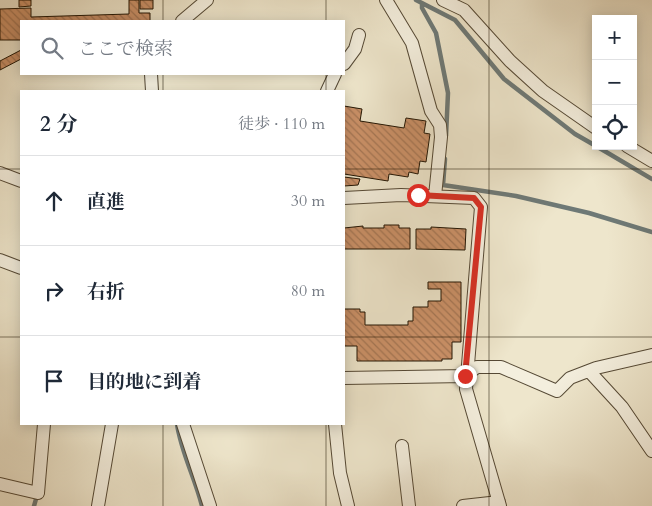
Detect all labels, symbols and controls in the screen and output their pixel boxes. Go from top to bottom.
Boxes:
map controls [592,15,637,150]
button: + [592,15,637,60]
search box [20,20,345,75]
icon: search [38,34,66,62]
text: ここで検索 [78,36,173,62]
button: − [592,60,637,105]
button: locate [592,105,637,150]
text: 2 分 [40,110,77,139]
text: 徒歩 · 110 m [238,113,325,135]
route start [407,184,430,207]
icon: ahead [40,187,68,215]
text: 直進 [87,189,125,215]
text: 30 m [291,190,325,212]
icon: right [40,277,68,305]
text: 右折 [87,279,125,305]
text: 80 m [291,280,325,302]
route end [454,365,477,388]
icon: arrive [40,367,68,395]
text: 目的地に到着 [87,369,201,395]

